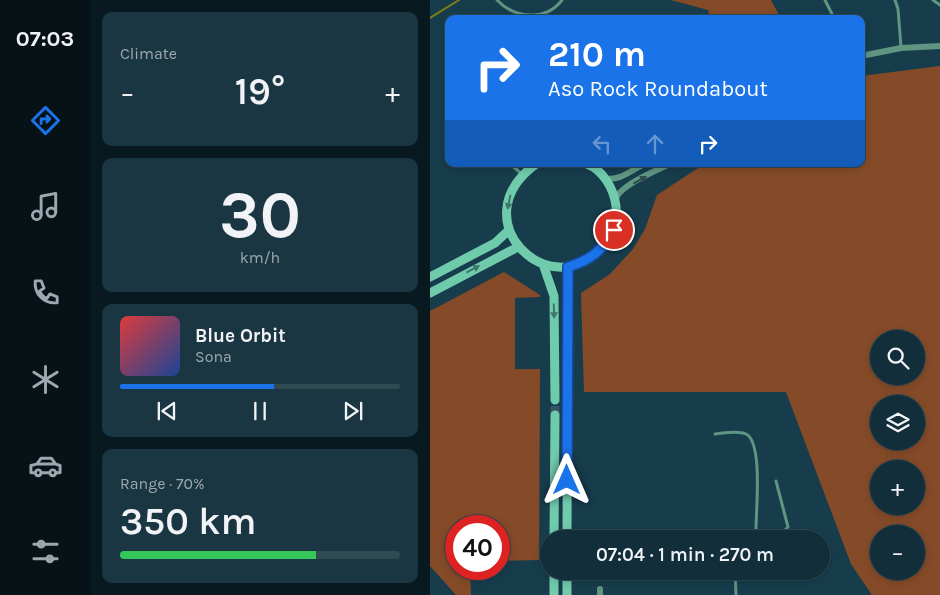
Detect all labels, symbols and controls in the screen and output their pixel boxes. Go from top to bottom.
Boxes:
text: 07:03 [16,26,74,52]
text: 210 m [548,34,646,75]
icon: right [465,35,530,100]
text: Climate [120,44,177,63]
text: 19° [235,69,285,114]
text: − [120,76,135,109]
text: + [385,76,400,109]
text: Aso Rock Roundabout [548,76,768,102]
icon: directions [28,103,63,138]
icon: left [588,130,616,158]
icon: ahead [641,130,669,158]
icon: right [694,130,722,158]
one-way arrow [633,175,646,184]
text: 30 [219,177,301,253]
icon: music [28,189,63,224]
one-way arrow [504,194,512,210]
pin [593,209,635,251]
icon: arrive [600,216,628,244]
text: km/h [240,248,280,267]
one-way arrow [466,265,480,274]
icon: phone [28,275,63,310]
one-way arrow [550,303,558,319]
text: Blue Orbit [195,325,286,347]
map controls [870,330,925,580]
button: search [870,330,925,385]
text: Sona [195,347,232,366]
icon: climate [28,362,63,397]
button: layers [870,395,925,450]
icon: previous [153,397,181,425]
icon: pause [246,397,274,425]
icon: next [339,397,367,425]
icon: car [28,448,63,483]
position arrow [540,453,592,505]
button: + [870,460,925,515]
text: Range · 70% [120,474,205,493]
text: 350 km [120,499,256,544]
speed limit sign: 40 [445,515,510,580]
button: − [870,525,925,580]
icon: filters [28,534,63,569]
text: 07:04 · 1 min · 270 m [596,544,774,566]

